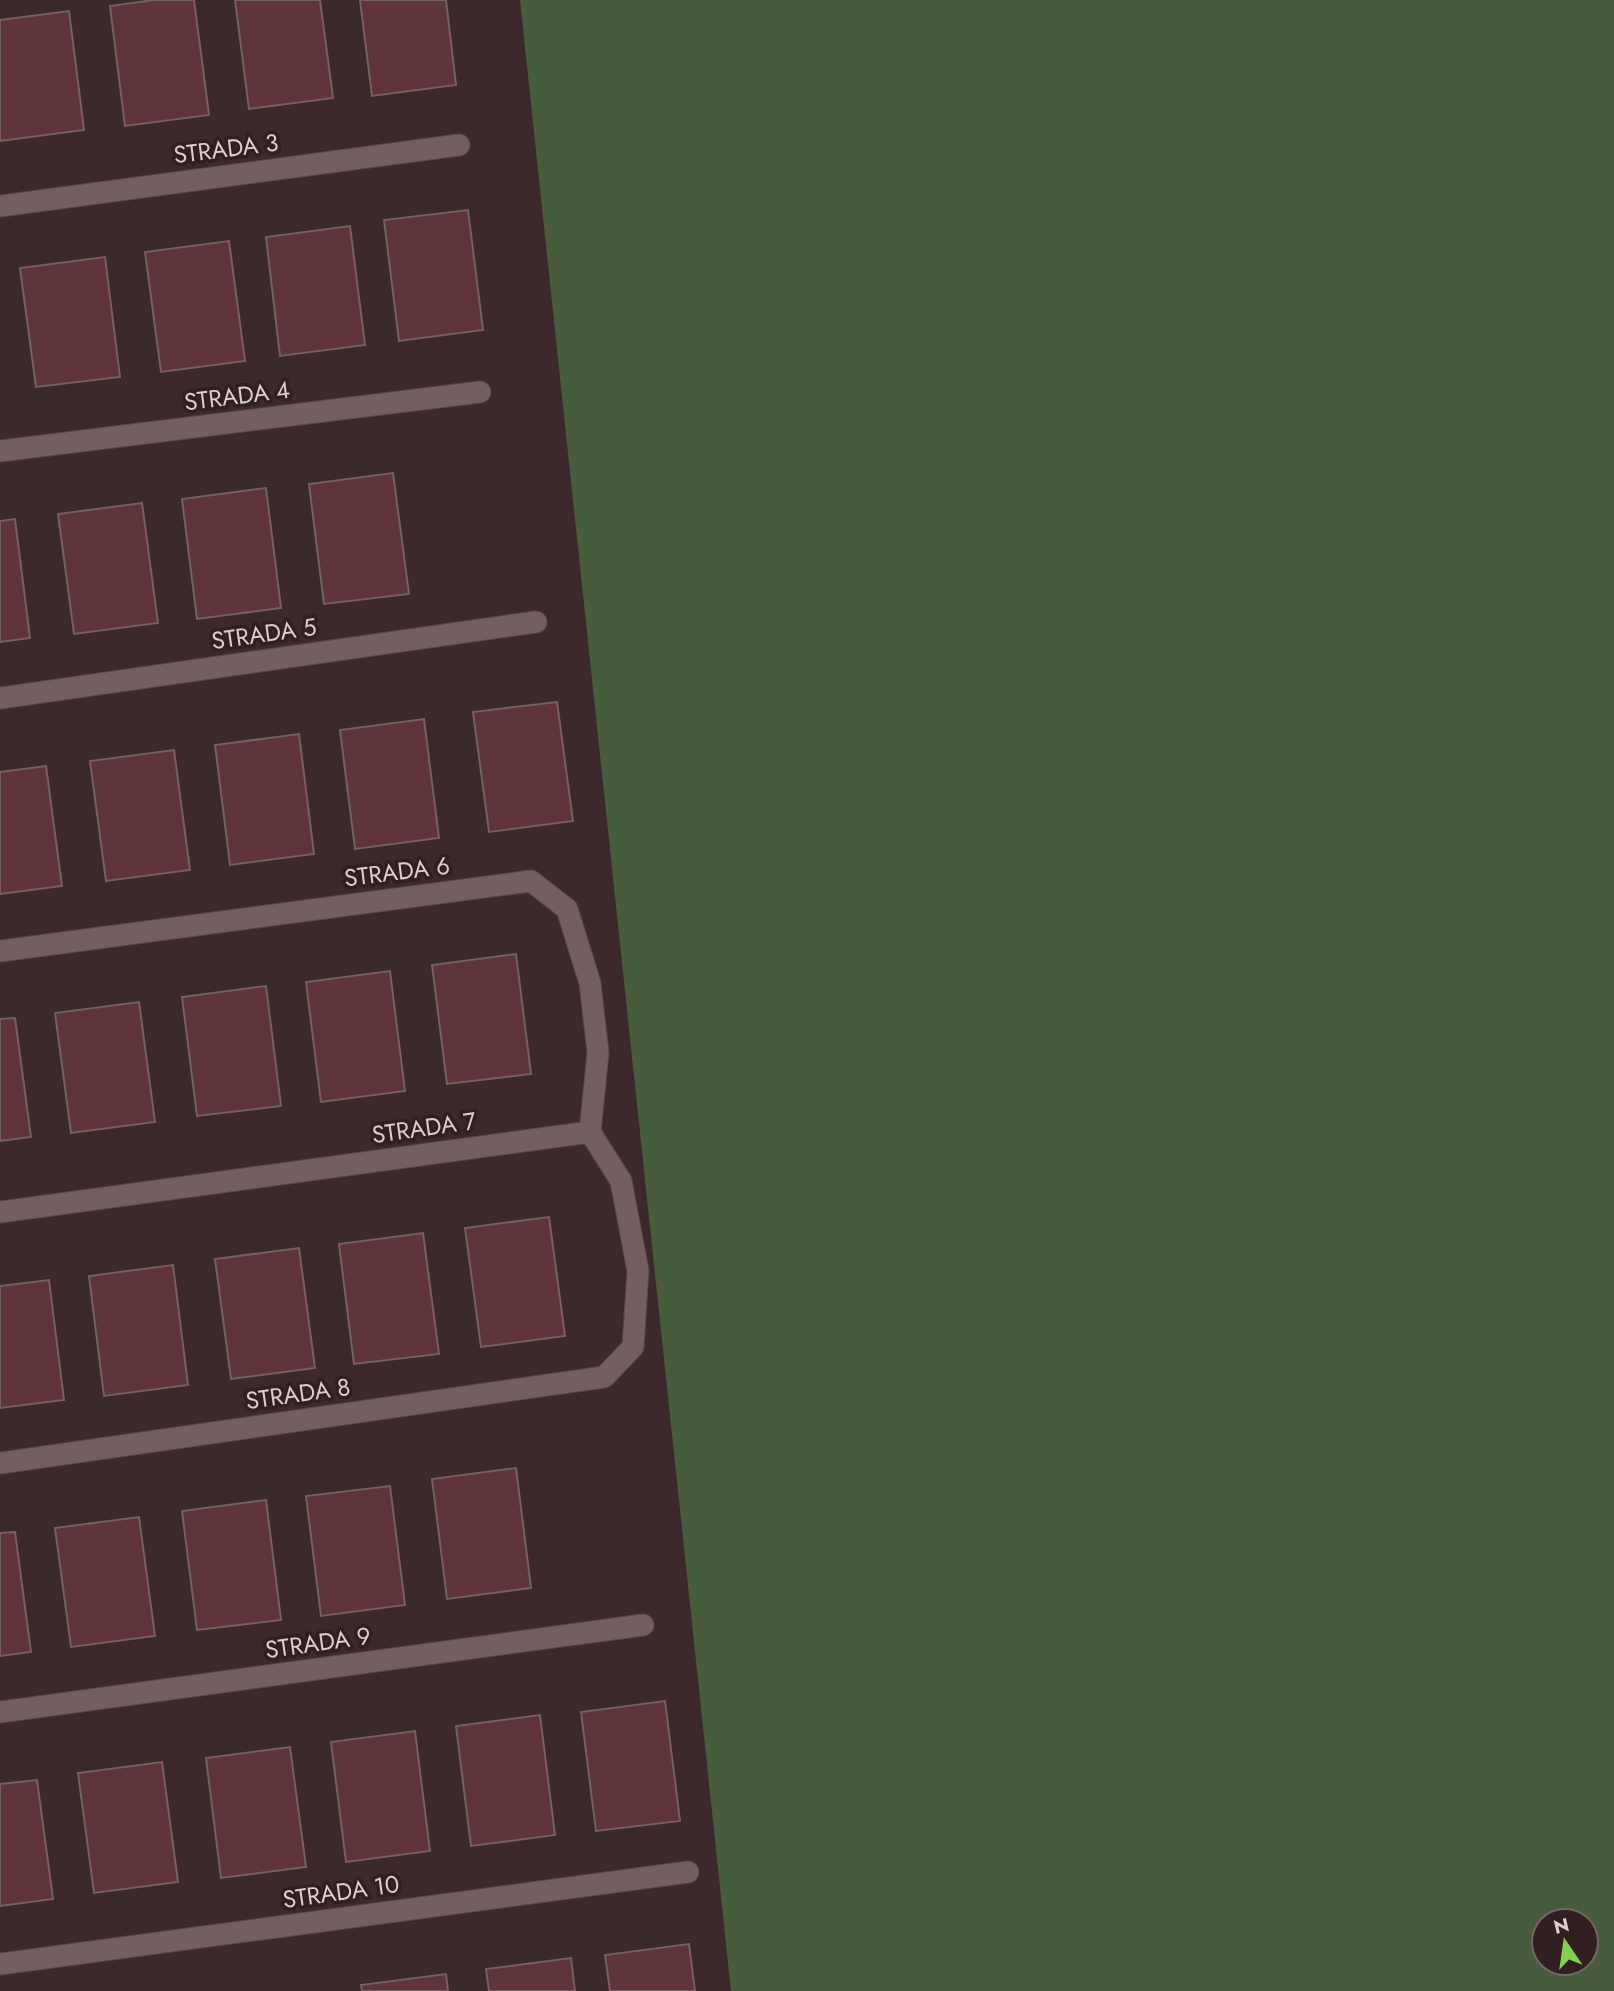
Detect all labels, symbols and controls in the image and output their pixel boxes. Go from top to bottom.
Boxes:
street label: STRADA 3 [172,125,280,172]
street label: STRADA 4 [182,372,292,419]
street label: STRADA 5 [209,609,319,658]
street label: STRADA 6 [342,848,452,895]
street label: STRADA 7 [370,1103,479,1152]
street label: STRADA 8 [243,1369,353,1418]
street label: STRADA 9 [263,1618,373,1667]
street label: STRADA 10 [280,1866,402,1917]
north arrow [1530,1907,1600,1977]
text: N [1551,1911,1572,1941]

